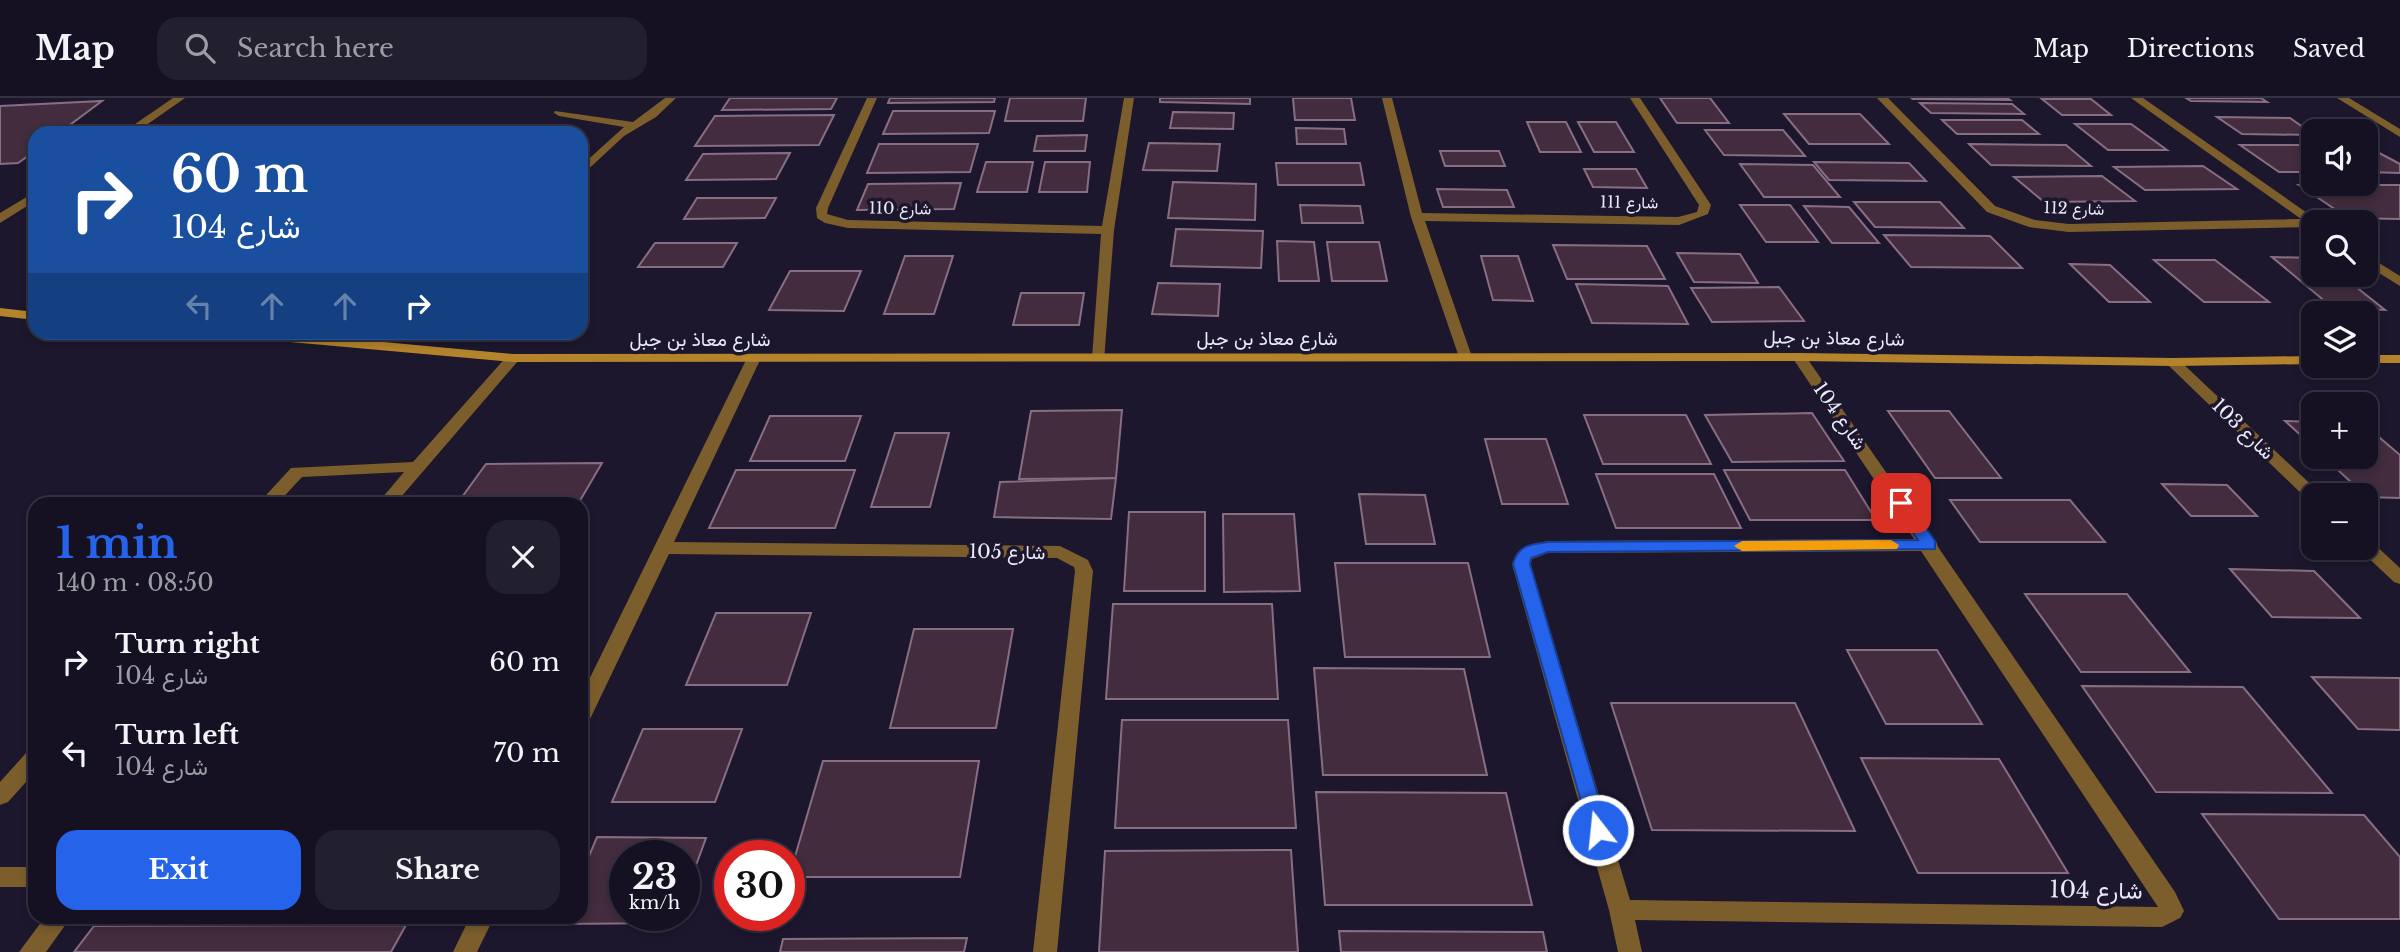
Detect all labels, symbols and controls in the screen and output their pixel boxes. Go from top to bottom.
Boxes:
search box [157,17,647,80]
text: Map [35,28,115,69]
icon: search [181,29,219,67]
text: Search here [237,32,394,64]
text: Map [2033,34,2089,63]
text: Directions [2127,34,2255,63]
text: Saved [2293,34,2365,63]
map controls [2301,119,2378,560]
button: sound [2301,119,2378,196]
text: 60 m [171,144,308,205]
icon: right [56,154,147,245]
street label: شارع 111 [1600,191,1658,215]
street label: شارع 110 [869,197,931,221]
street label: شارع 112 [2043,197,2105,221]
text: شارع 104 [171,207,300,247]
button: search [2301,210,2378,287]
icon: left [180,287,218,325]
icon: ahead [253,287,291,325]
icon: ahead [326,287,364,325]
icon: right [399,287,437,325]
button: layers [2301,301,2378,378]
street label: شارع معاذ بن جبل [1763,325,1905,352]
street label: شارع معاذ بن جبل [1197,327,1338,351]
street label: شارع معاذ بن جبل [630,328,771,352]
street label: شارع 104 [1808,378,1871,455]
button: + [2301,392,2378,469]
street label: شارع 103 [2206,394,2279,465]
pin [1871,473,1931,533]
button: − [2301,483,2378,560]
icon: arrive [1882,484,1920,522]
text: 1 min [56,517,178,569]
button: close [486,520,560,594]
street label: شارع 105 [969,540,1045,565]
text: 140 m · 08:50 [56,569,214,597]
text: Turn right [115,628,260,660]
icon: right [56,643,94,681]
text: 60 m [489,646,560,678]
text: شارع 104 [115,662,208,690]
text: Turn left [115,719,239,751]
icon: left [56,734,94,772]
text: 70 m [493,737,560,769]
text: شارع 104 [115,753,208,781]
position arrow [1561,793,1635,867]
button: Exit [56,830,301,910]
button: Share [315,830,560,910]
speed limit sign: 30 [714,840,805,931]
text: 23 [632,855,677,898]
street label: شارع 104 [2049,875,2143,907]
text: km/h [629,892,680,914]

